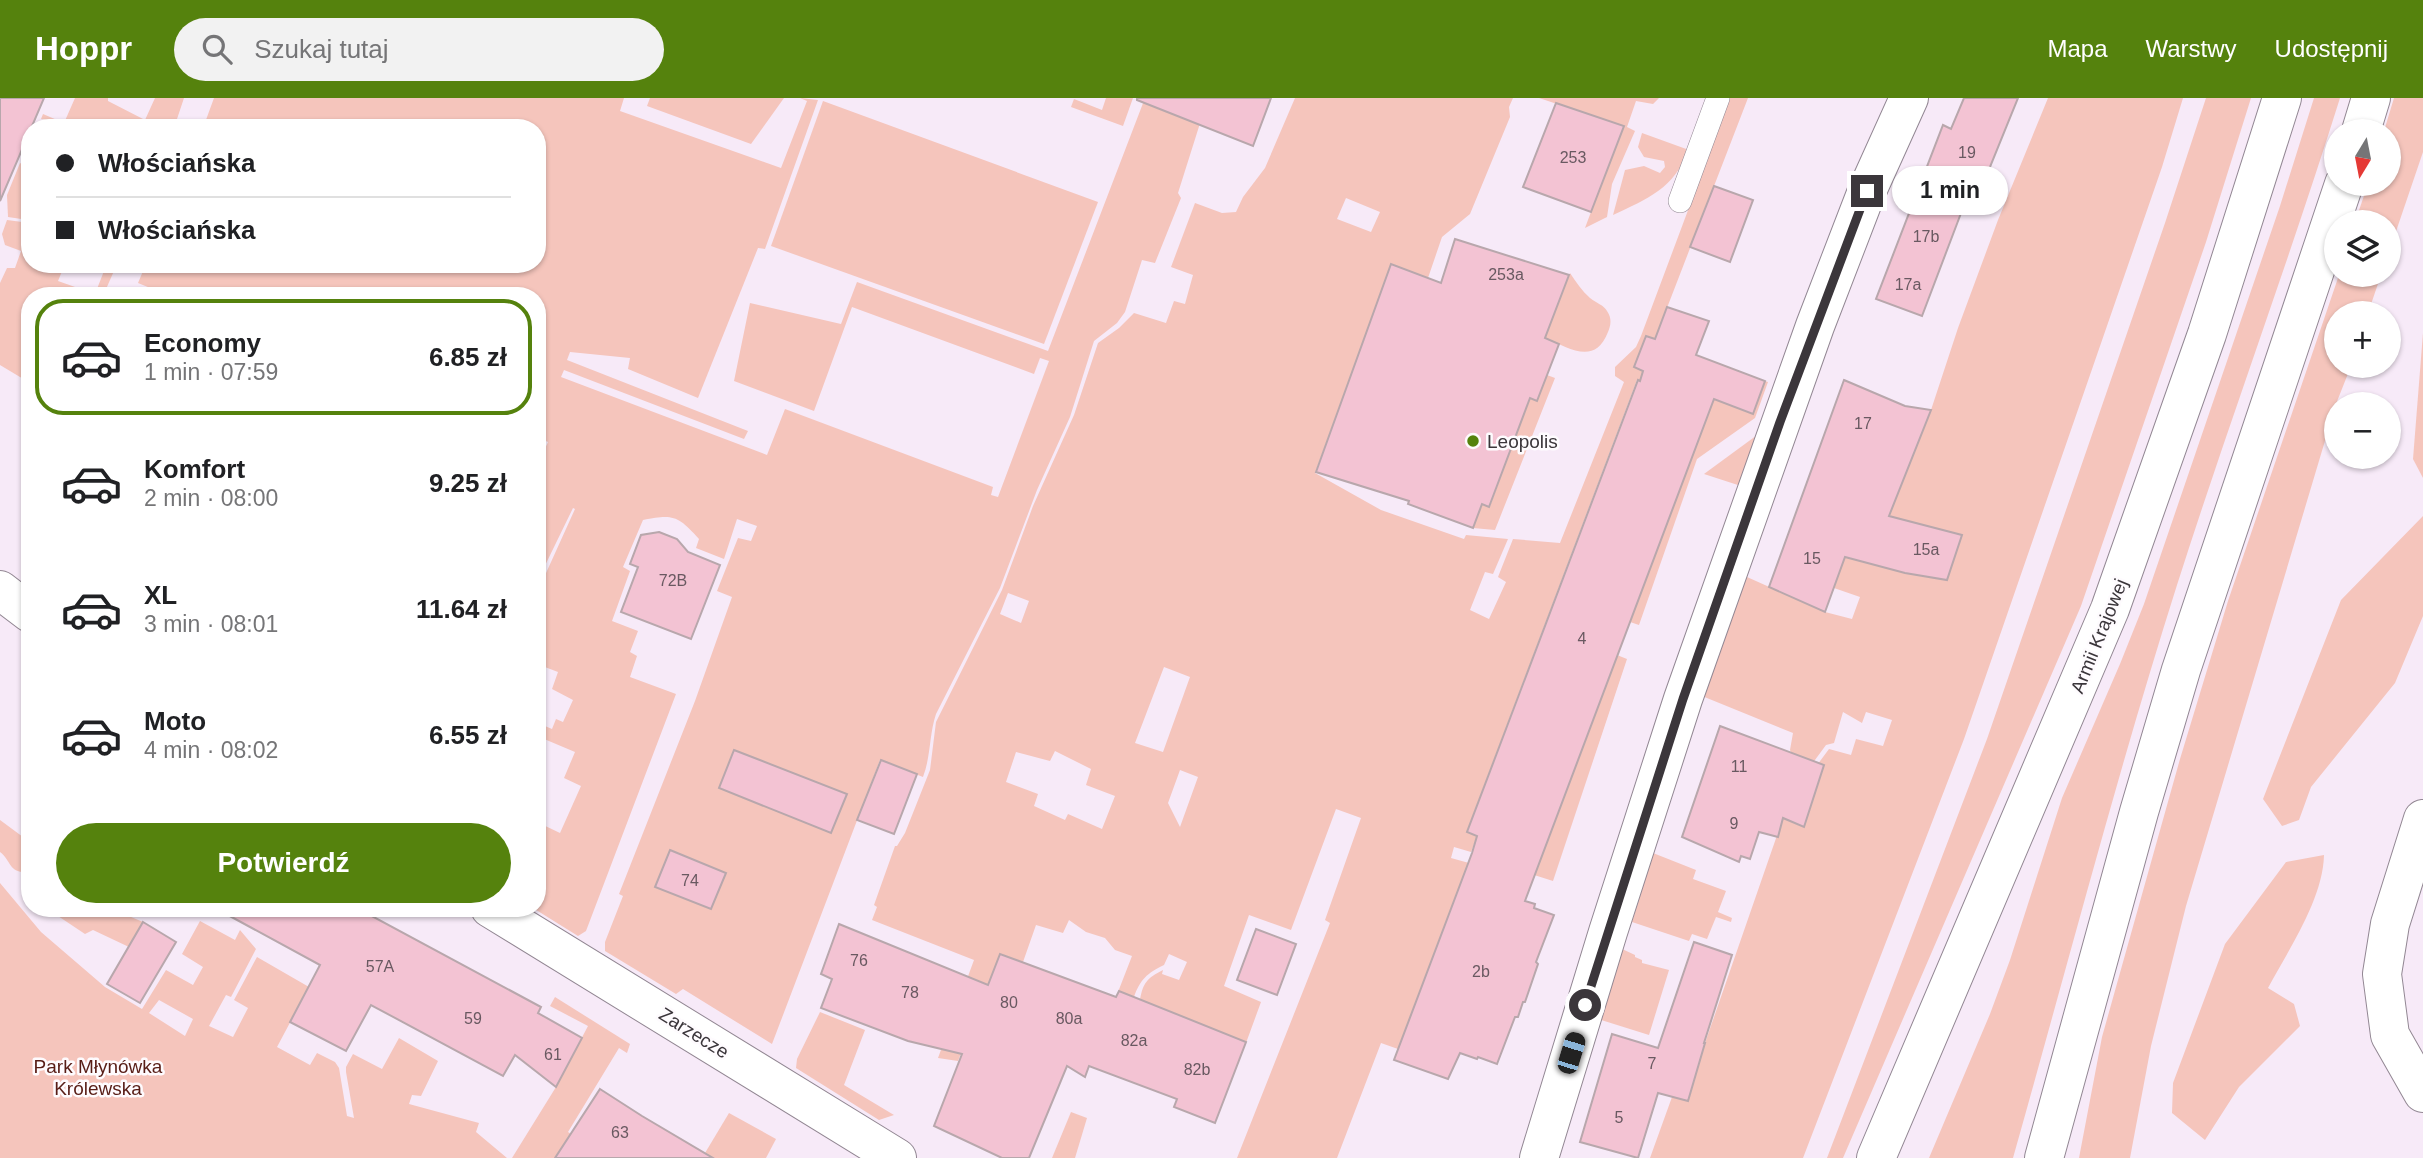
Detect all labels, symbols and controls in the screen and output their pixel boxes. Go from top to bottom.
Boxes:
search box [174,18,664,81]
text: Hoppr [35,30,132,67]
icon: search [198,30,236,68]
text: Szukaj tutaj [254,34,389,64]
text: Mapa [2047,35,2107,62]
text: Warstwy [2145,35,2237,62]
text: Udostępnij [2275,35,2388,62]
north arrow [2324,119,2401,196]
map controls [2324,119,2401,469]
house number: 19 [1958,144,1976,161]
text: Włościańska [98,148,256,178]
house number: 253 [1560,149,1586,166]
callout: 1 min [1892,166,2007,216]
route end [1851,175,1883,207]
text: 1 min [1920,177,1980,203]
button: layers [2324,210,2401,287]
text: Włościańska [98,215,256,245]
house number: 17b [1913,228,1939,245]
house number: 253a [1488,266,1524,283]
house number: 17a [1895,276,1921,293]
button: + [2324,301,2401,378]
icon: car [60,326,123,389]
text: Economy [144,328,261,358]
text: 6.85 zł [429,342,507,372]
text: 1 min · 07:59 [144,359,278,385]
button: − [2324,392,2401,469]
house number: 17 [1854,415,1872,432]
place label: Leopolis [1487,431,1558,452]
marker: Leopolis [1465,433,1481,449]
icon: car [60,452,123,515]
text: Komfort [144,454,245,484]
text: 9.25 zł [429,468,507,498]
text: 2 min · 08:00 [144,485,278,511]
house number: 15a [1913,541,1939,558]
house number: 15 [1803,550,1821,567]
house number: 72B [659,572,687,589]
street label: Armii Krajowej [2067,576,2131,696]
icon: car [60,578,123,641]
text: XL [144,580,177,610]
text: 11.64 zł [416,594,507,624]
text: 3 min · 08:01 [144,611,278,637]
house number: 4 [1578,630,1587,647]
icon: car [60,704,123,767]
text: Moto [144,706,206,736]
text: 6.55 zł [429,720,507,750]
text: 4 min · 08:02 [144,737,278,763]
house number: 11 [1731,758,1747,775]
house number: 9 [1730,815,1739,832]
button: Potwierdź [56,823,511,903]
house number: 74 [681,872,699,889]
house number: 76 [850,952,868,969]
house number: 57A [366,958,395,975]
house number: 2b [1472,963,1490,980]
house number: 78 [901,984,919,1001]
route start [1569,989,1601,1021]
house number: 80 [1000,994,1018,1011]
street label: Zarzecze [655,1003,733,1063]
house number: 59 [464,1010,482,1027]
house number: 80a [1056,1010,1082,1027]
car [1555,1030,1588,1076]
house number: 82a [1121,1032,1147,1049]
house number: 61 [544,1046,562,1063]
house number: 7 [1648,1055,1657,1072]
park label: Park Młynówka Królewska [34,1056,163,1099]
house number: 82b [1184,1061,1210,1078]
house number: 5 [1615,1109,1624,1126]
house number: 63 [611,1124,629,1141]

